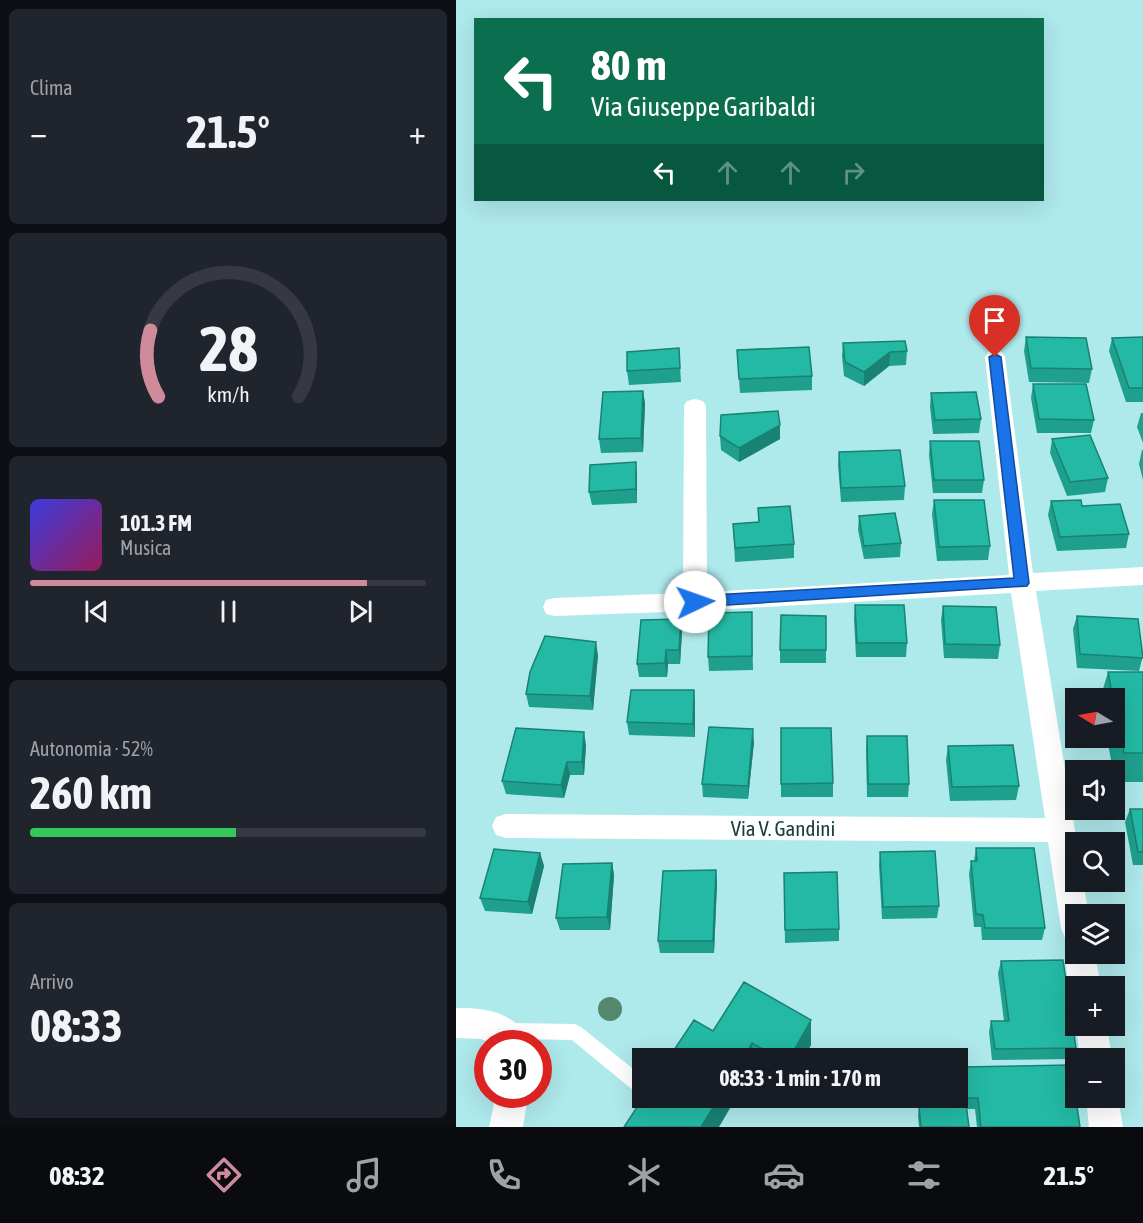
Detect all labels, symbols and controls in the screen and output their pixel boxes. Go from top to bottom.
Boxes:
text: 80 m [591,41,666,89]
icon: left [492,42,570,120]
text: Clima [30,76,73,99]
text: Via Giuseppe Garibaldi [591,91,816,122]
text: 21.5° [186,106,270,158]
text: − [30,113,47,151]
text: + [409,113,426,151]
icon: left [648,156,681,189]
icon: ahead [711,156,744,189]
icon: ahead [774,156,807,189]
icon: right [837,156,870,189]
pin [969,295,1020,357]
icon: arrive [978,304,1011,337]
text: 28 [199,313,257,384]
text: km/h [207,382,249,407]
text: 101.3 FM [120,510,192,536]
text: Musica [120,536,171,559]
position arrow [663,570,727,634]
icon: previous [80,595,113,628]
icon: pause [212,595,245,628]
icon: next [344,595,377,628]
north arrow [1065,688,1125,748]
map controls [1065,688,1125,1108]
text: Autonomia · 52% [30,737,153,760]
button: sound [1065,760,1125,820]
text: 260 km [30,767,152,819]
street label: Via V. Gandini [731,816,835,840]
button: search [1065,832,1125,892]
button: layers [1065,904,1125,964]
text: Arrivo [30,970,74,993]
button: + [1065,976,1125,1036]
text: 08:33 [30,1000,123,1052]
speed limit sign: 30 [474,1030,552,1108]
button: − [1065,1048,1125,1108]
text: 08:33 · 1 min · 170 m [719,1065,881,1091]
icon: directions [203,1154,245,1196]
icon: music [343,1154,385,1196]
icon: phone [483,1154,525,1196]
icon: climate [623,1154,665,1196]
icon: car [763,1154,805,1196]
icon: filters [903,1154,945,1196]
text: 08:32 [49,1160,105,1191]
text: 21.5° [1044,1160,1094,1191]

